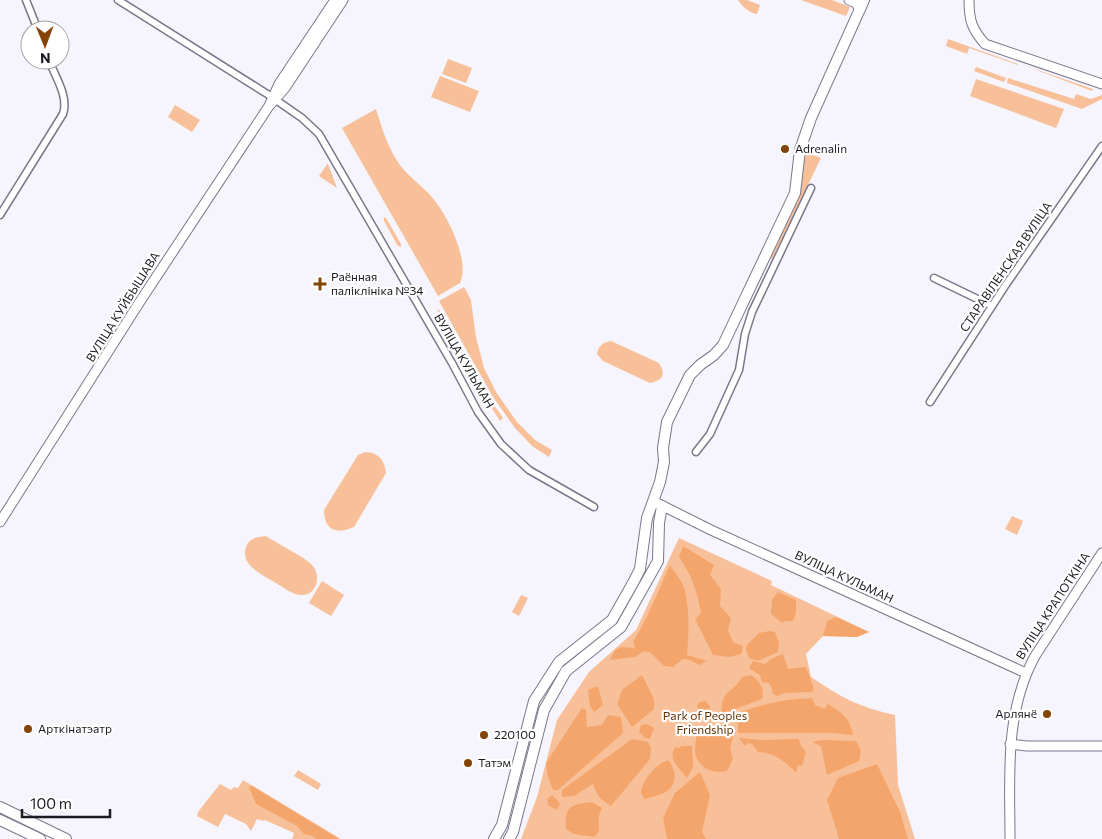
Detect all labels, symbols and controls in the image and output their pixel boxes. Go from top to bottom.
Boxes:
north arrow [20,20,70,70]
text: N [40,50,51,67]
place label: Adrenalin [795,141,847,155]
marker: Adrenalin [779,143,791,155]
street label: СТАРАВІЛЕНСКАЯ ВУЛІЦА [956,199,1054,334]
street label: ВУЛІЦА КУЙБЫШАВА [83,249,162,364]
place label: Раённая паліклініка №34 [331,269,423,297]
marker: Раённая паліклініка №34 [313,277,327,291]
street label: ВУЛІЦА КУЛЬМАН [432,311,498,410]
street label: ВУЛІЦА КУЛЬМАН [793,547,896,605]
street label: ВУЛІЦА КРАПОТКІНА [1012,549,1092,662]
place label: Арлянё [995,706,1037,720]
park label: Park of Peoples Friendship [663,708,747,736]
marker: Арлянё [1041,708,1053,720]
place label: Арткінатэатр [38,721,112,735]
marker: Арткінатэатр [22,723,34,735]
place label: 220100 [494,727,536,741]
marker: 220100 [478,729,490,741]
place label: Татэм [478,755,511,769]
marker: Татэм [462,757,474,769]
scale bar [22,786,110,818]
text: 100 m [30,794,72,812]

